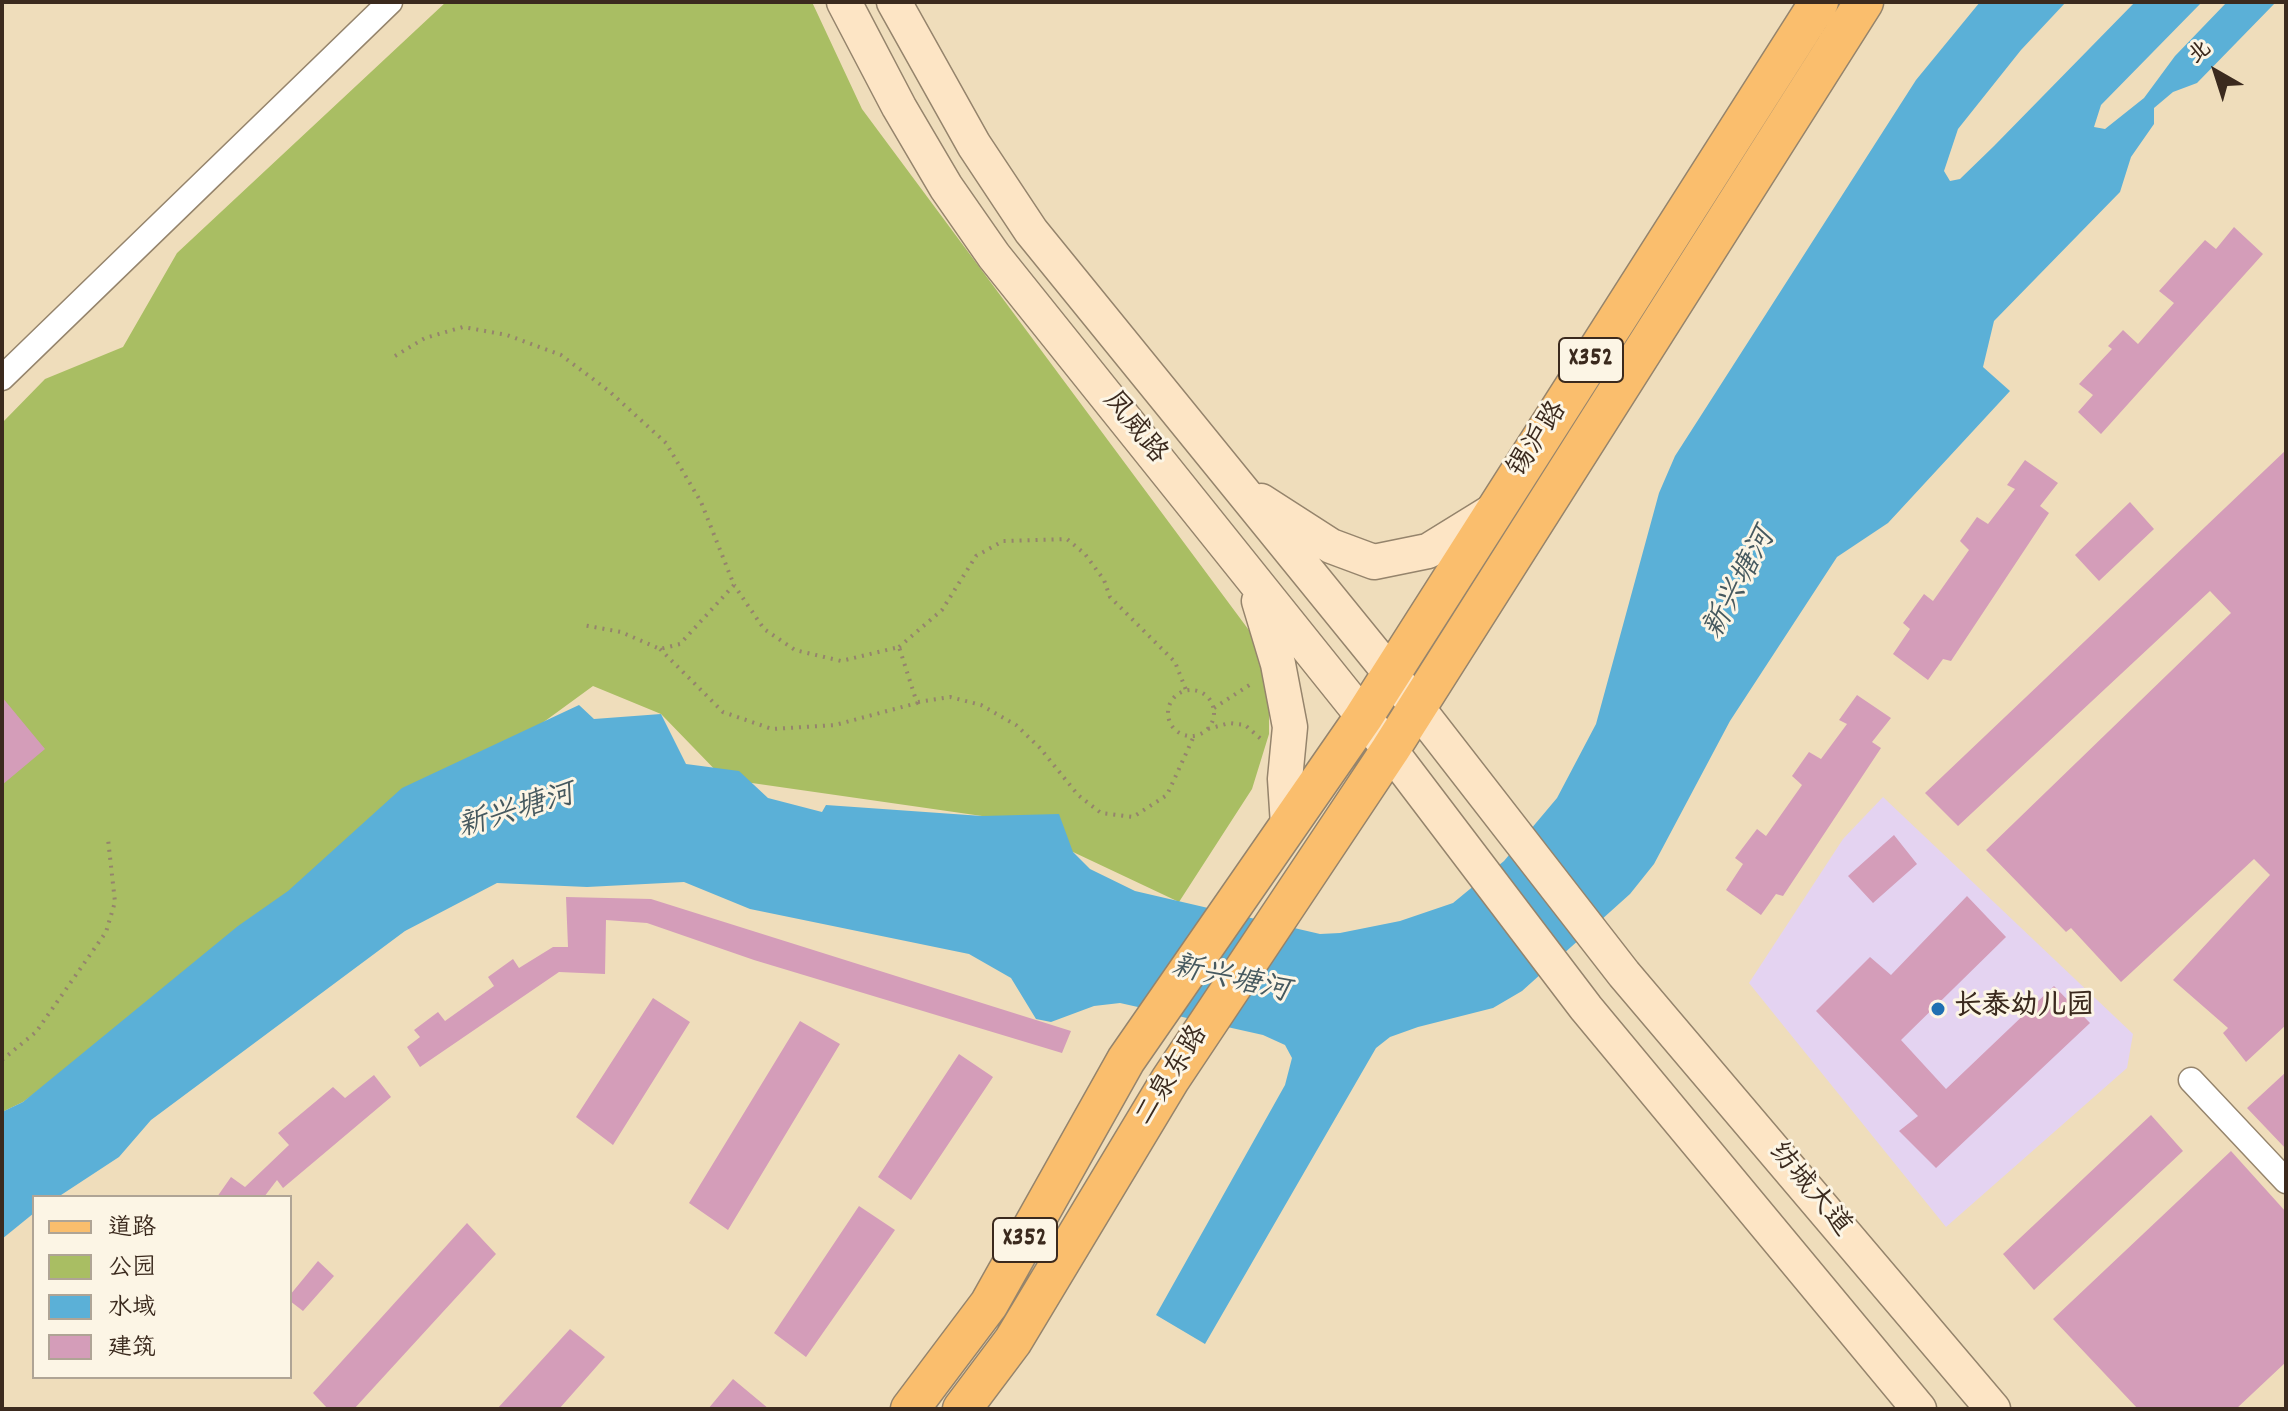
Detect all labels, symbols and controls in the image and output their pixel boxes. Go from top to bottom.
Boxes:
north arrow [2176,32,2256,112]
text: 北 [2182,34,2219,72]
road number: X352 [1559,338,1623,382]
street label: 凤威路 [1094,386,1172,472]
street label: 锡沪路 [1503,397,1577,485]
water label: 新兴塘河 [1698,524,1786,646]
water label: 新兴塘河 [454,779,580,849]
water label: 新兴塘河 [1167,951,1293,1013]
place label: 长泰幼儿园 [1954,992,2094,1026]
marker: 长泰幼儿园 [1929,1000,1947,1018]
street label: 二泉东路 [1130,1021,1218,1133]
street label: 纺城大道 [1759,1137,1857,1245]
legend [32,1195,292,1379]
text: 道路 [108,1212,156,1246]
road number: X352 [993,1218,1057,1262]
text: 公园 [108,1252,156,1286]
text: 水域 [108,1292,156,1326]
text: 建筑 [108,1332,156,1366]

